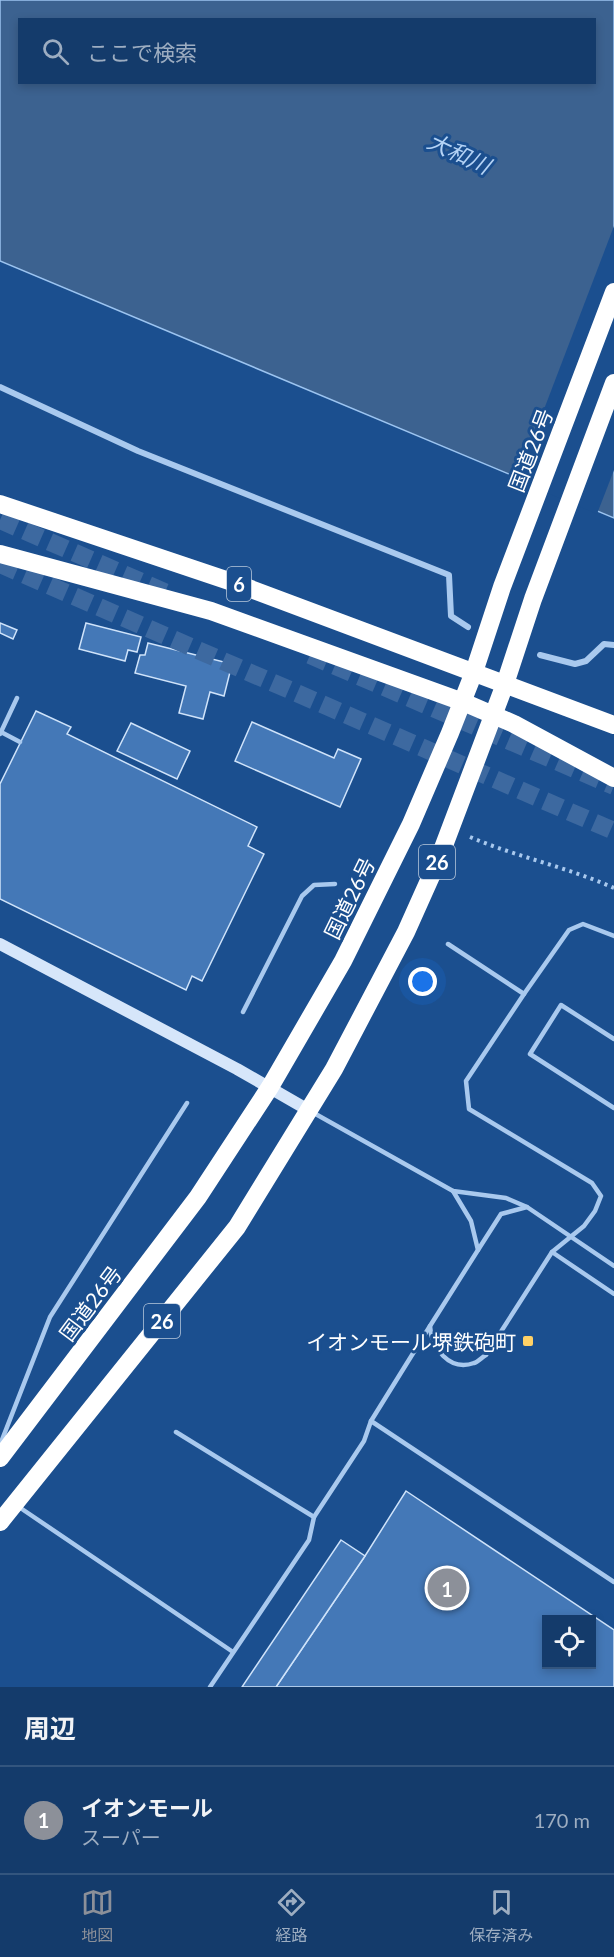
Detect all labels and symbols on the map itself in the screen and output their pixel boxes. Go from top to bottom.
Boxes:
water label: 大和川 [423,127,496,180]
street label: 国道26号 [503,405,557,495]
road number: 6 [227,567,251,601]
road number: 26 [419,845,455,879]
street label: 国道26号 [319,853,379,943]
your location [408,967,437,996]
street label: 国道26号 [54,1261,126,1345]
road number: 26 [144,1304,180,1338]
place label: イオンモール堺鉄砲町 [306,1329,516,1354]
marker: イオンモール堺鉄砲町 [521,1334,535,1348]
pin: 1 [428,1566,466,1610]

